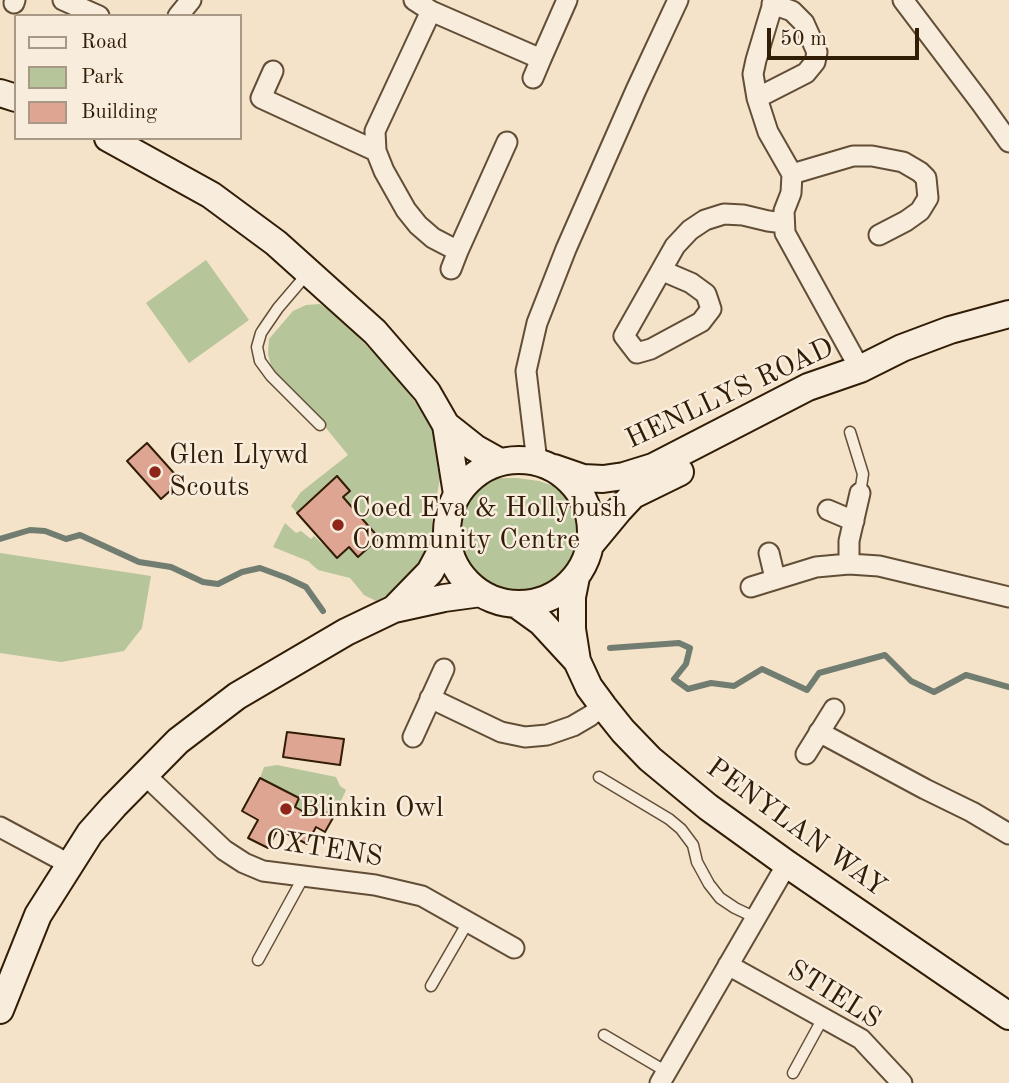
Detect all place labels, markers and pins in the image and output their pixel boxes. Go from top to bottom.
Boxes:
place label: Glen Llywd Scouts [169,439,309,505]
marker: Glen Llywd Scouts [147,464,163,480]
place label: Coed Eva & Hollybush Community Centre [352,492,627,558]
marker: Coed Eva & Hollybush Community Centre [330,517,346,533]
place label: Blinkin Owl [300,792,444,826]
marker: Blinkin Owl [278,801,294,817]

